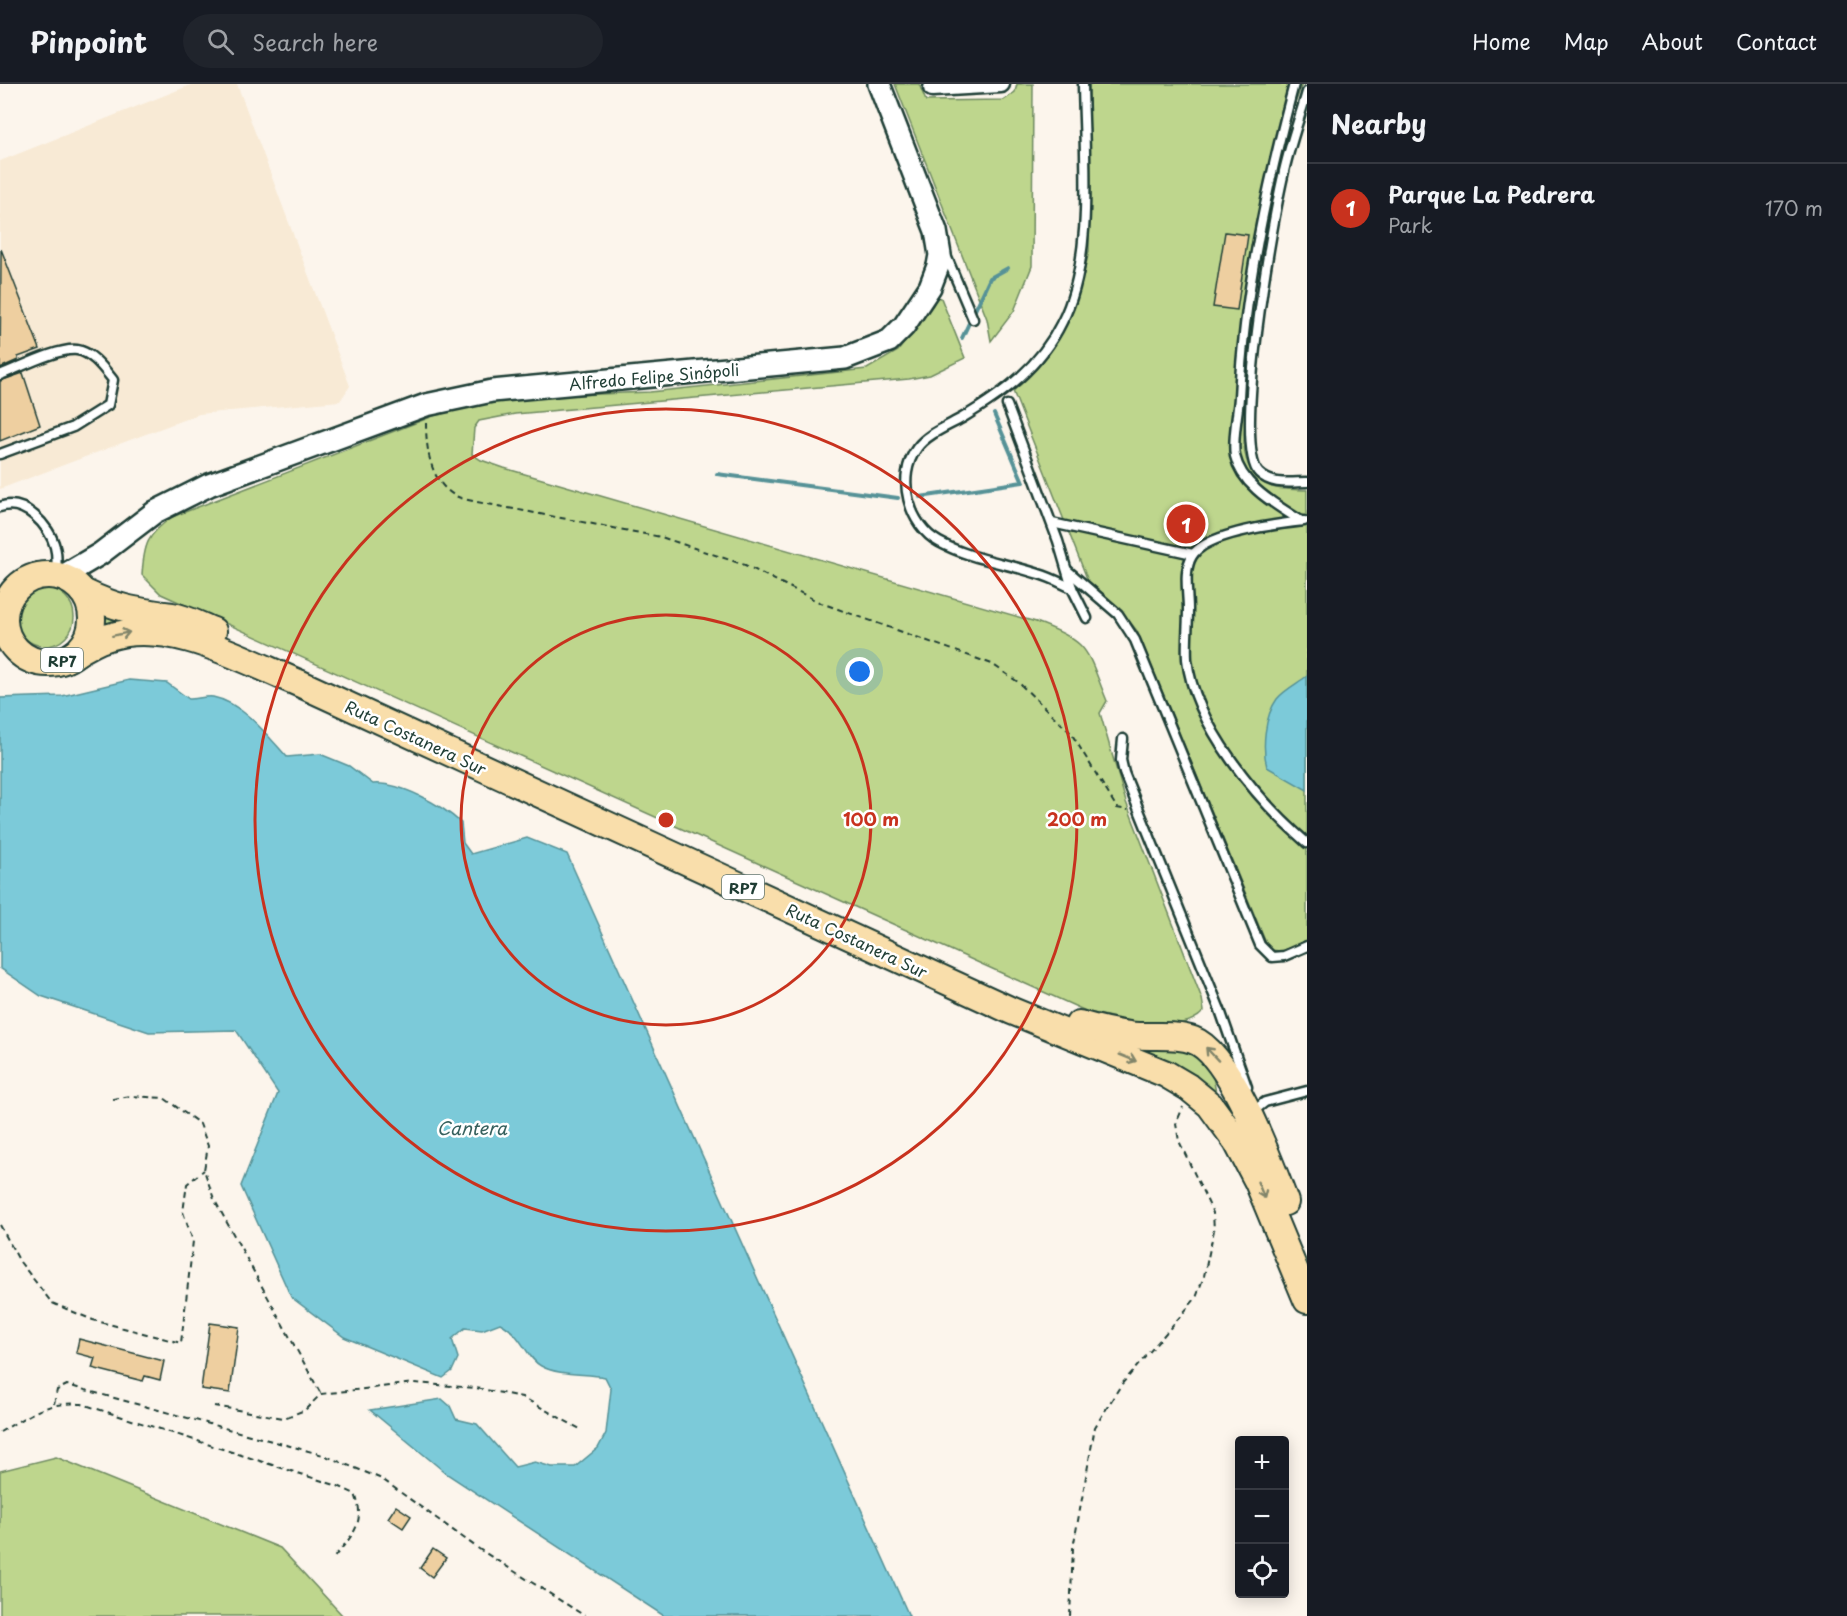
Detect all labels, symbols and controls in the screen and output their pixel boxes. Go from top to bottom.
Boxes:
search box [183,14,603,68]
text: Pinpoint [30,20,147,63]
icon: search [204,25,237,58]
text: Search here [252,25,378,58]
text: Home [1472,25,1531,57]
text: Map [1564,25,1609,57]
text: About [1642,25,1703,57]
text: Contact [1736,25,1817,57]
text: Nearby [1331,104,1426,143]
text: Parque La Pedrera [1388,177,1595,210]
text: 1 [1346,193,1355,223]
text: 170 m [1765,193,1823,223]
text: Park [1388,210,1433,240]
street label: Alfredo Felipe Sinópoli [568,357,740,395]
pin: 1 [1166,502,1206,546]
one-way arrow [110,628,130,639]
road number: RP7 [41,648,83,672]
your location [845,657,874,686]
street label: Ruta Costanera Sur [341,694,491,781]
text: 100 m [843,805,899,832]
text: 200 m [1047,805,1107,832]
centre of rings [656,810,676,830]
road number: RP7 [722,875,764,899]
street label: Ruta Costanera Sur [782,897,932,984]
one-way arrow [1205,1047,1219,1062]
one-way arrow [1118,1053,1136,1064]
water label: Cantera [437,1114,508,1141]
one-way arrow [1256,1180,1267,1198]
map controls [1235,1436,1289,1598]
button: + [1235,1436,1289,1490]
button: − [1235,1490,1289,1544]
button: locate [1235,1544,1289,1598]

